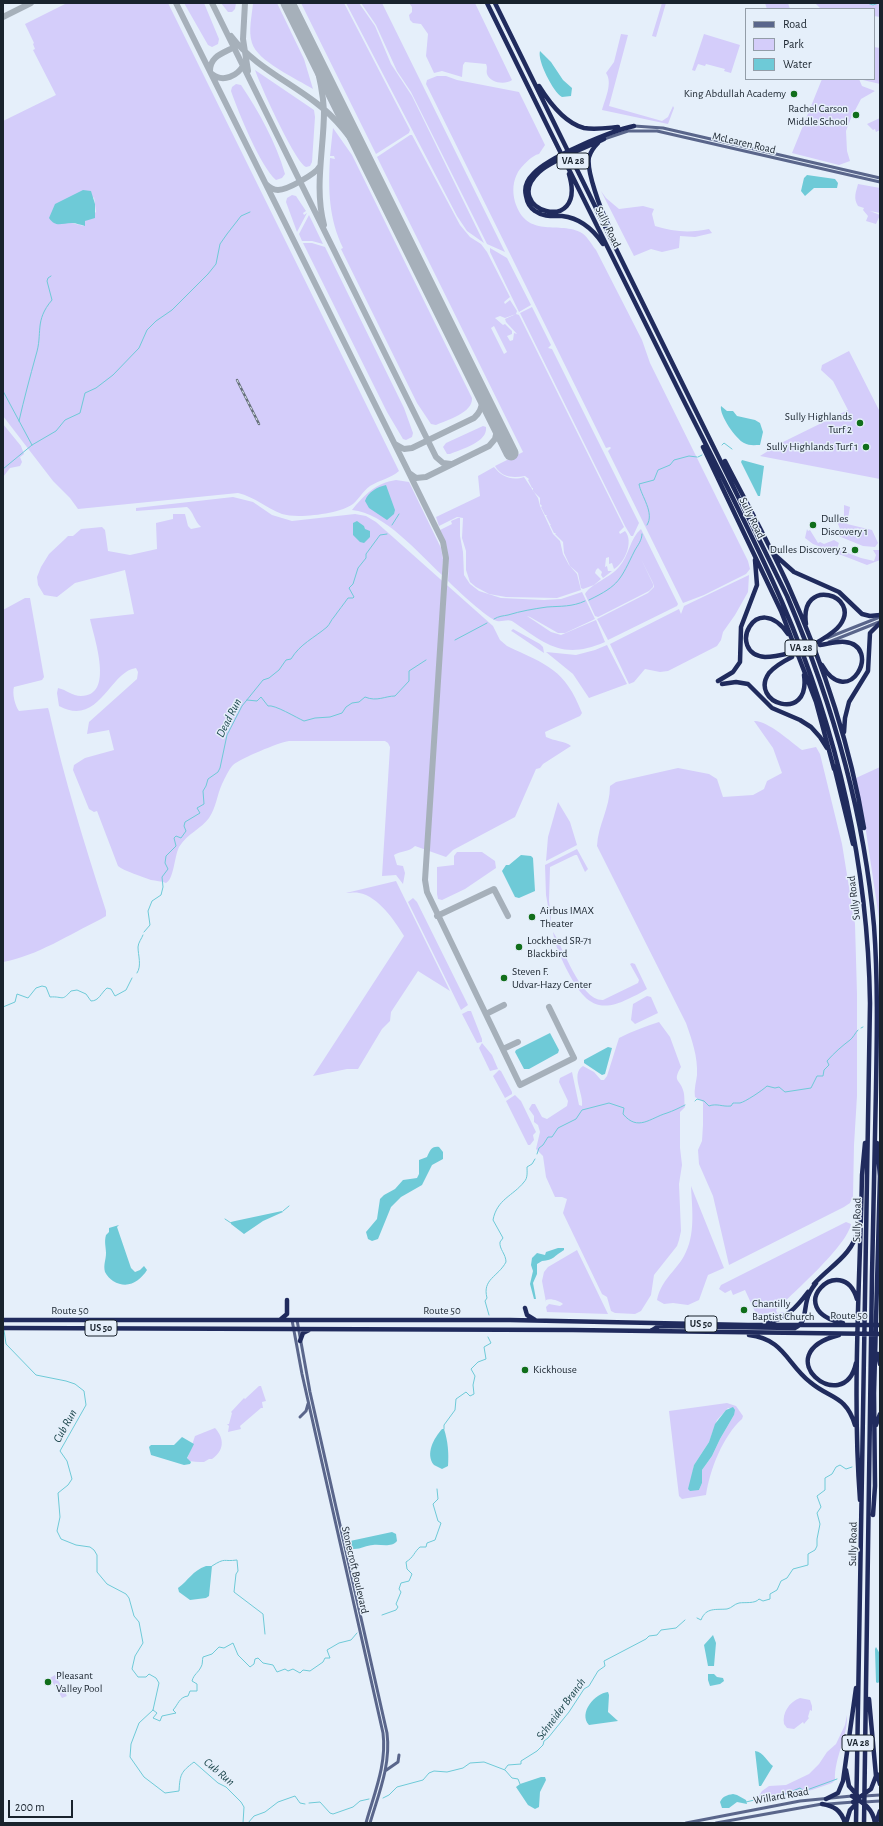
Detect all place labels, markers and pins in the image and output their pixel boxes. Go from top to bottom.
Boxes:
place label: King Abdullah Academy [684,87,786,101]
marker: King Abdullah Academy [789,89,799,99]
place label: Rachel Carson Middle School [787,102,848,128]
marker: Rachel Carson Middle School [851,110,861,120]
place label: Sully Highlands Turf 2 [785,410,852,436]
marker: Sully Highlands Turf 2 [855,418,865,428]
place label: Sully Highlands Turf 1 [766,440,858,454]
marker: Sully Highlands Turf 1 [861,442,871,452]
place label: Dulles Discovery 1 [821,512,868,538]
marker: Dulles Discovery 1 [808,520,818,530]
place label: Dulles Discovery 2 [770,543,847,557]
marker: Dulles Discovery 2 [850,545,860,555]
place label: Airbus IMAX Theater [540,904,594,930]
marker: Airbus IMAX Theater [527,912,537,922]
place label: Lockheed SR-71 Blackbird [527,934,592,960]
marker: Lockheed SR-71 Blackbird [514,942,524,952]
place label: Steven F. Udvar-Hazy Center [512,965,592,991]
marker: Steven F. Udvar-Hazy Center [499,973,509,983]
place label: Chantilly Baptist Church [752,1297,815,1323]
marker: Chantilly Baptist Church [739,1305,749,1315]
place label: Kickhouse [533,1363,577,1377]
marker: Kickhouse [520,1365,530,1375]
place label: Pleasant Valley Pool [56,1669,102,1695]
marker: Pleasant Valley Pool [43,1677,53,1687]

